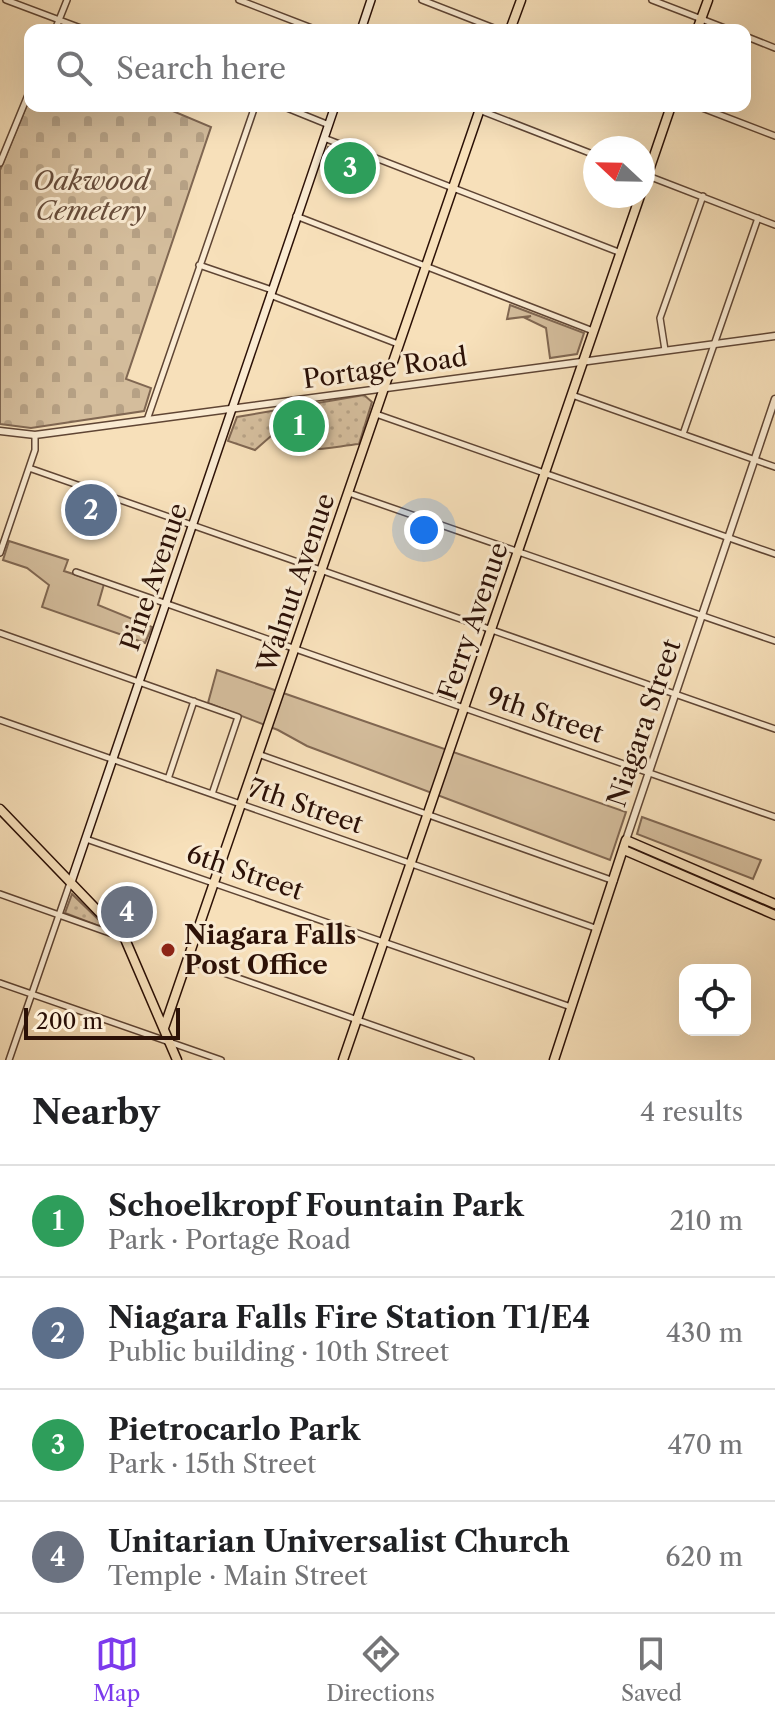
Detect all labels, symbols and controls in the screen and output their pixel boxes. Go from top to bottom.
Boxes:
search box [24,24,751,112]
icon: search [52,46,96,90]
text: Search here [116,50,286,87]
north arrow [583,136,655,208]
pin: 3 [324,138,376,198]
park label: Oakwood Cemetery [33,165,152,227]
street label: Portage Road [301,341,469,395]
pin: 1 [273,396,325,456]
pin: 2 [65,480,117,540]
street label: Walnut Avenue [250,489,342,678]
street label: Pine Avenue [114,499,194,655]
your location [404,510,444,550]
street label: Ferry Avenue [431,538,515,704]
street label: Niagara Street [600,634,688,811]
street label: 9th Street [482,680,608,750]
street label: 7th Street [245,772,368,841]
street label: 6th Street [182,837,308,907]
pin: 4 [101,882,153,942]
place label: Niagara Falls Post Office [184,919,356,981]
marker: Niagara Falls Post Office [159,941,177,959]
map controls [679,964,751,1036]
button: locate [679,964,751,1036]
scale bar [24,1004,180,1040]
text: 200 m [36,1008,103,1035]
text: Nearby [32,1091,160,1133]
text: 4 results [640,1096,743,1128]
text: Schoelkropf Fountain Park [108,1187,524,1224]
text: 1 [52,1205,64,1237]
text: 210 m [670,1205,743,1237]
text: Park · Portage Road [108,1224,351,1256]
text: Niagara Falls Fire Station T1/E4 [108,1299,590,1336]
text: 2 [50,1317,66,1349]
text: 430 m [666,1317,743,1349]
text: Public building · 10th Street [108,1336,449,1368]
text: Pietrocarlo Park [108,1411,360,1448]
text: 3 [51,1429,65,1461]
text: 470 m [668,1429,743,1461]
text: Park · 15th Street [108,1448,316,1480]
text: Unitarian Universalist Church [108,1523,570,1560]
text: 4 [50,1541,66,1573]
text: 620 m [665,1541,743,1573]
text: Temple · Main Street [108,1560,368,1592]
tab: Map [93,1632,140,1707]
tab: Directions [326,1632,435,1707]
tab: Saved [621,1632,682,1707]

